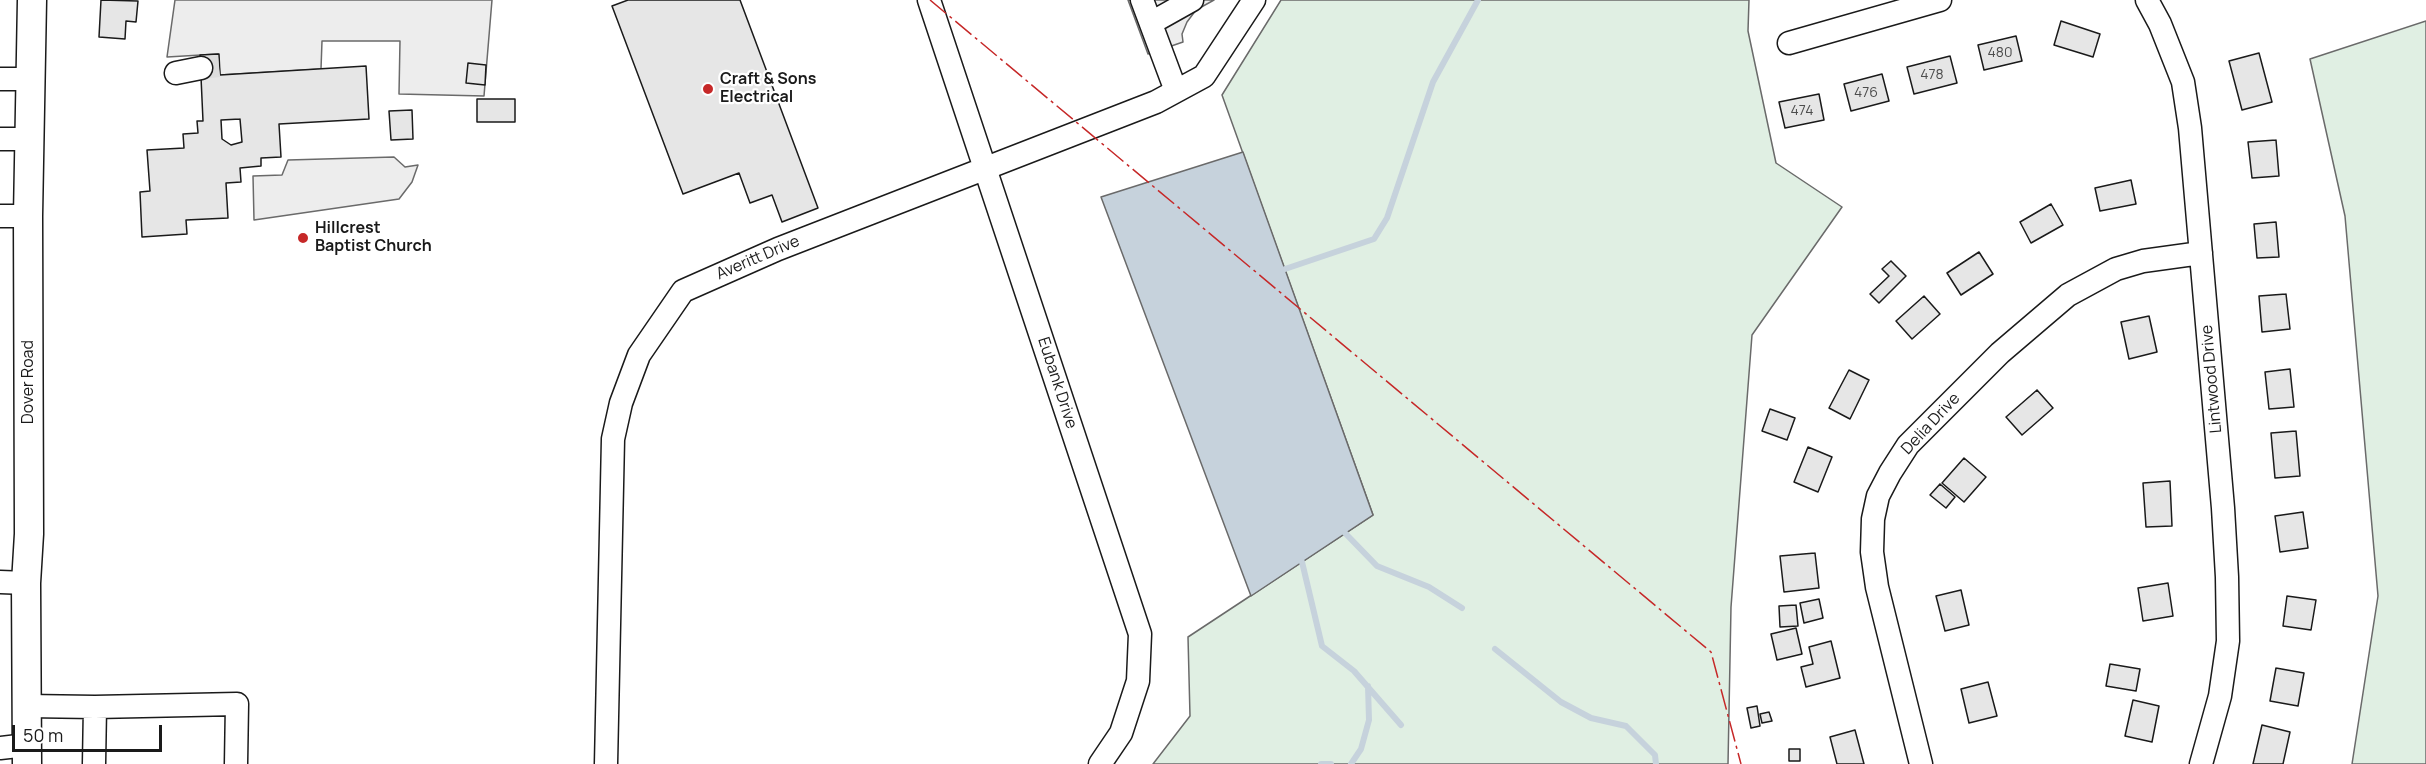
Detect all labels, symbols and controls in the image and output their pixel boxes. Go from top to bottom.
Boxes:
house number: 480 [1988,45,2012,61]
house number: 478 [1920,67,1944,83]
place label: Craft & Sons Electrical [720,70,816,108]
marker: Craft & Sons Electrical [701,82,715,96]
house number: 476 [1854,85,1878,101]
house number: 474 [1791,103,1813,119]
place label: Hillcrest Baptist Church [315,219,432,257]
marker: Hillcrest Baptist Church [296,231,310,245]
street label: Averitt Drive [713,232,803,284]
street label: Lintwood Drive [2198,324,2226,434]
street label: Eubank Drive [1033,335,1081,431]
street label: Dover Road [19,340,39,424]
street label: Delia Drive [1898,389,1964,459]
scale bar [15,713,165,751]
text: 50 m [23,723,63,747]

